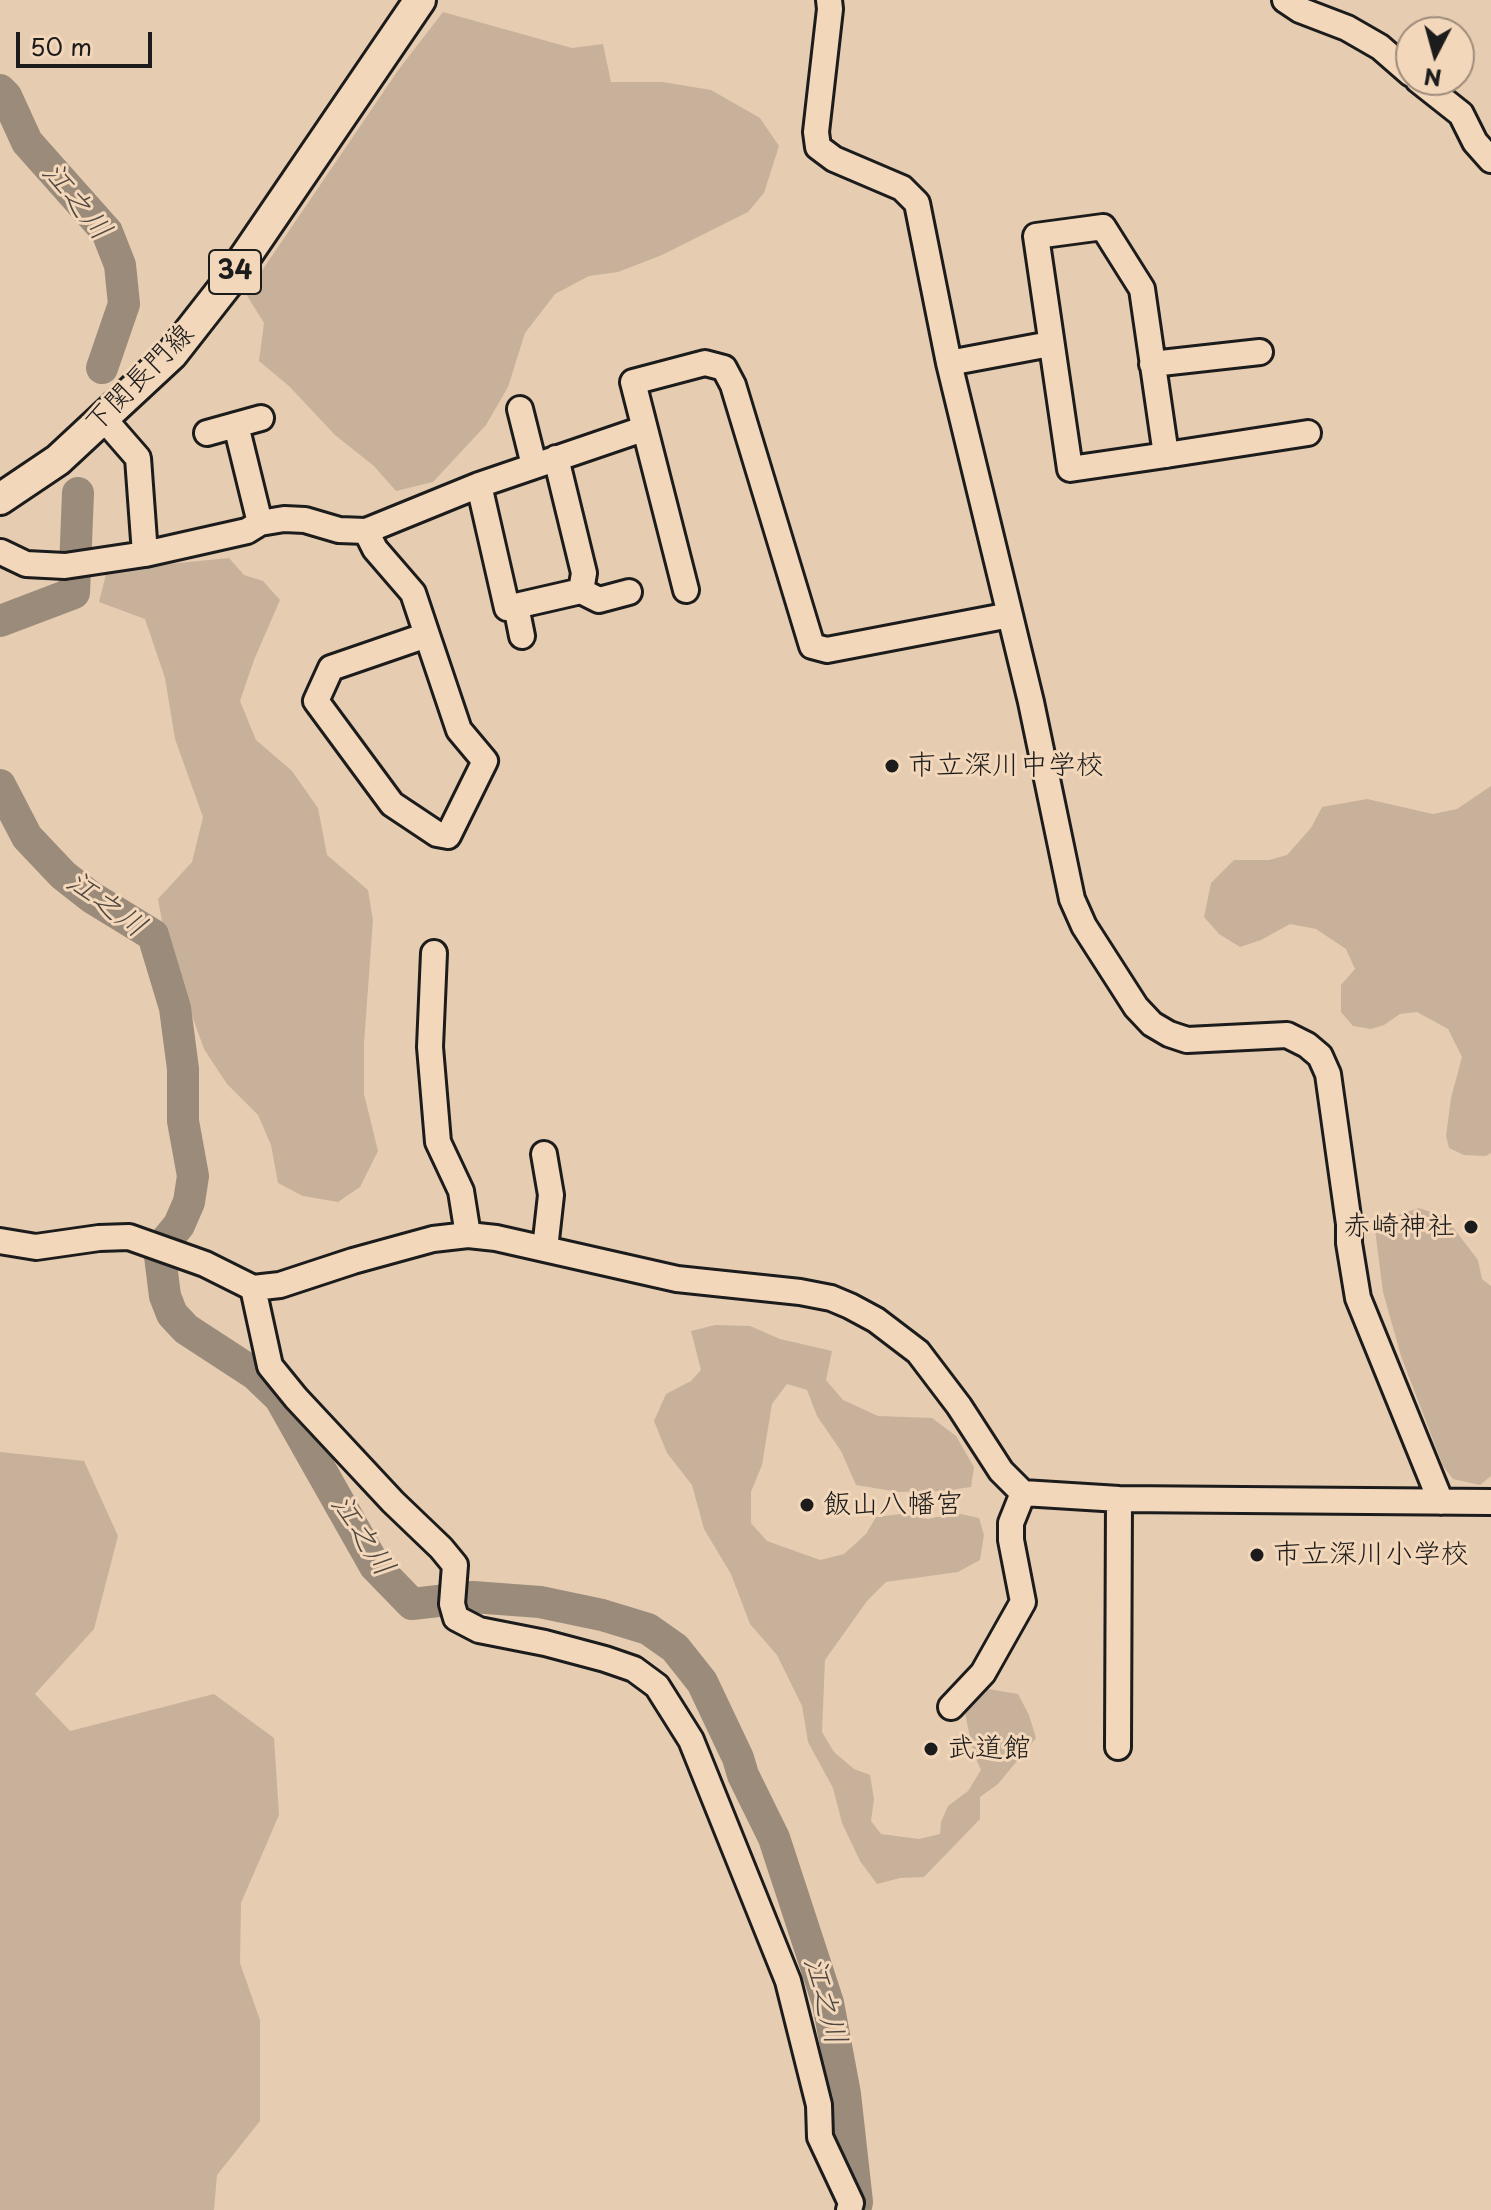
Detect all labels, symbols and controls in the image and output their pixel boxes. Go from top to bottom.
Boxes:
scale bar [20,16,156,66]
north arrow [1395,16,1475,96]
text: 50 m [30,28,92,64]
text: N [1422,61,1443,96]
water label: 江之川 [34,156,118,248]
road number: 34 [209,250,261,294]
street label: 下関長門線 [79,318,201,440]
place label: 市立深川中学校 [908,749,1104,783]
marker: 市立深川中学校 [883,757,901,775]
water label: 江之川 [59,864,153,946]
place label: 赤崎神社 [1343,1210,1455,1244]
marker: 赤崎神社 [1462,1218,1480,1236]
water label: 江之川 [322,1488,402,1584]
place label: 飯山八幡宮 [823,1488,963,1522]
marker: 飯山八幡宮 [798,1496,816,1514]
place label: 市立深川小学校 [1273,1538,1469,1572]
marker: 市立深川小学校 [1248,1546,1266,1564]
place label: 武道館 [947,1732,1031,1766]
marker: 武道館 [922,1740,940,1758]
water label: 江之川 [795,1953,853,2049]

